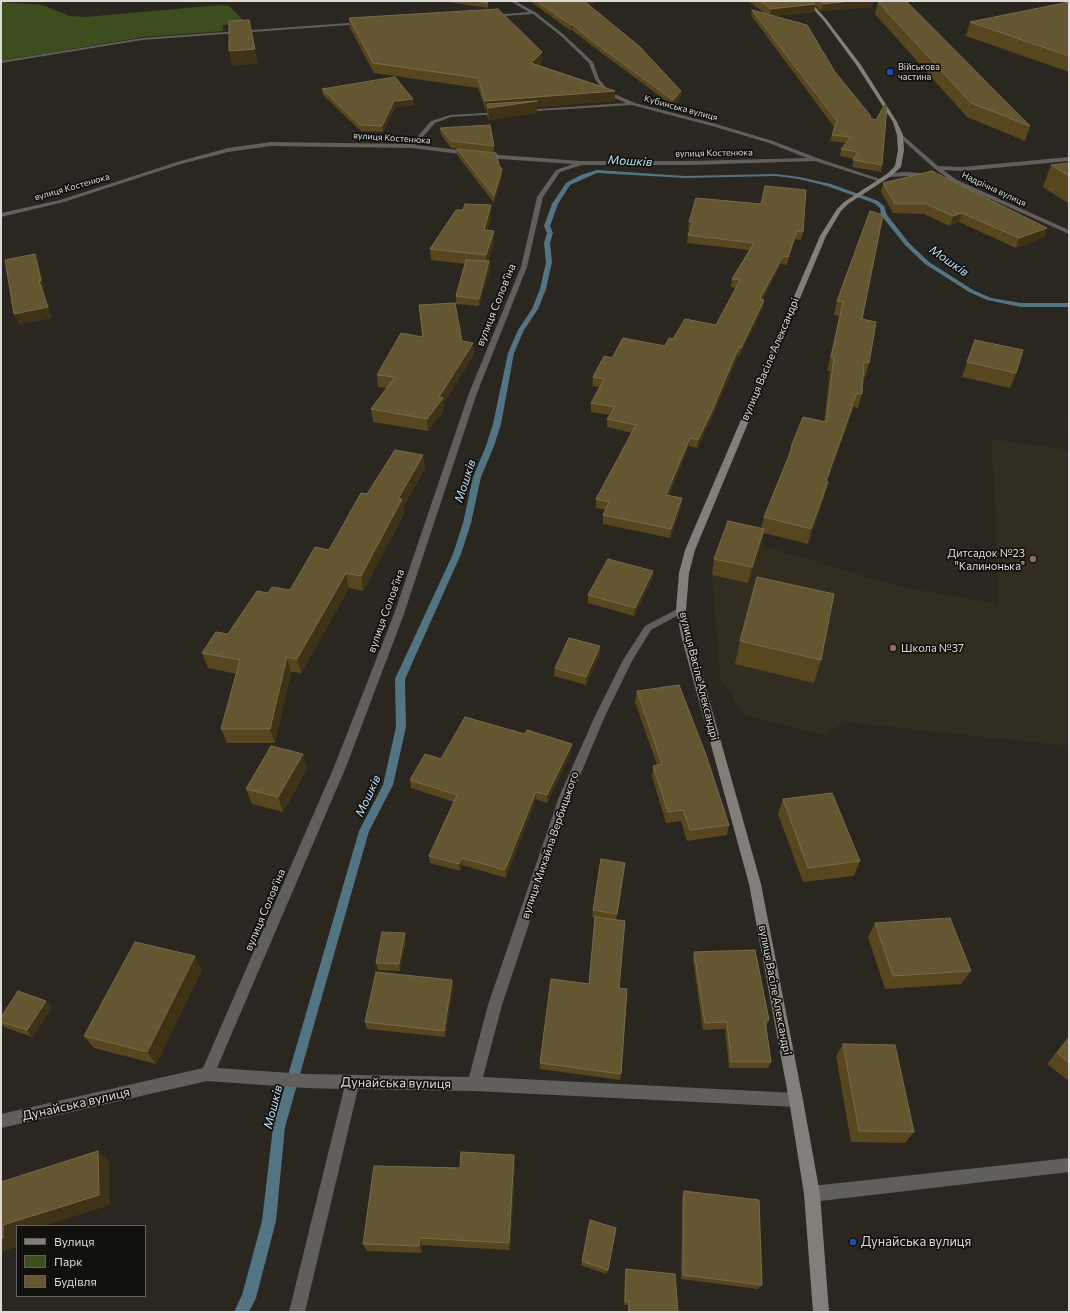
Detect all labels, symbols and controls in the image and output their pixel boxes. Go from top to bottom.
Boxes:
place label: Військова частина [898,62,940,83]
marker: Військова частина [885,67,895,77]
street label: Кубинська вулиця [643,93,719,123]
street label: вулиця Костенюка [353,130,431,146]
street label: вулиця Костенюка [675,147,753,159]
water label: Мошків [607,153,653,169]
street label: Надрічна вулиця [960,169,1028,209]
street label: вулиця Костенюка [33,171,111,203]
water label: Мошків [927,242,971,280]
street label: вулиця Солов'їна [473,262,519,348]
street label: вулиця Васіле Александрі [738,296,802,422]
water label: Мошків [451,458,479,504]
place label: Дитсадок №23 "Калинонька" [948,546,1025,572]
marker: Дитсадок №23 "Калинонька" [1028,554,1038,564]
street label: вулиця Солов'їна [365,567,407,655]
street label: вулиця Васіле Александрі [677,610,721,742]
place label: Школа №37 [901,641,964,655]
marker: Школа №37 [888,643,898,653]
street label: вулиця Михайла Вербицького [519,770,581,920]
water label: Мошків [352,773,384,819]
street label: вулиця Солов'їна [242,867,288,953]
street label: вулиця Васіле Александрі [756,924,794,1056]
street label: Дунайська вулиця [341,1074,451,1092]
street label: Дунайська вулиця [21,1084,131,1124]
water label: Мошків [261,1084,285,1130]
legend [16,1225,146,1297]
text: Вулиця [54,1234,95,1248]
place label: Дунайська вулиця [861,1234,971,1250]
marker: Дунайська вулиця [848,1237,858,1247]
text: Парк [54,1254,83,1268]
text: Будівля [54,1274,97,1288]

